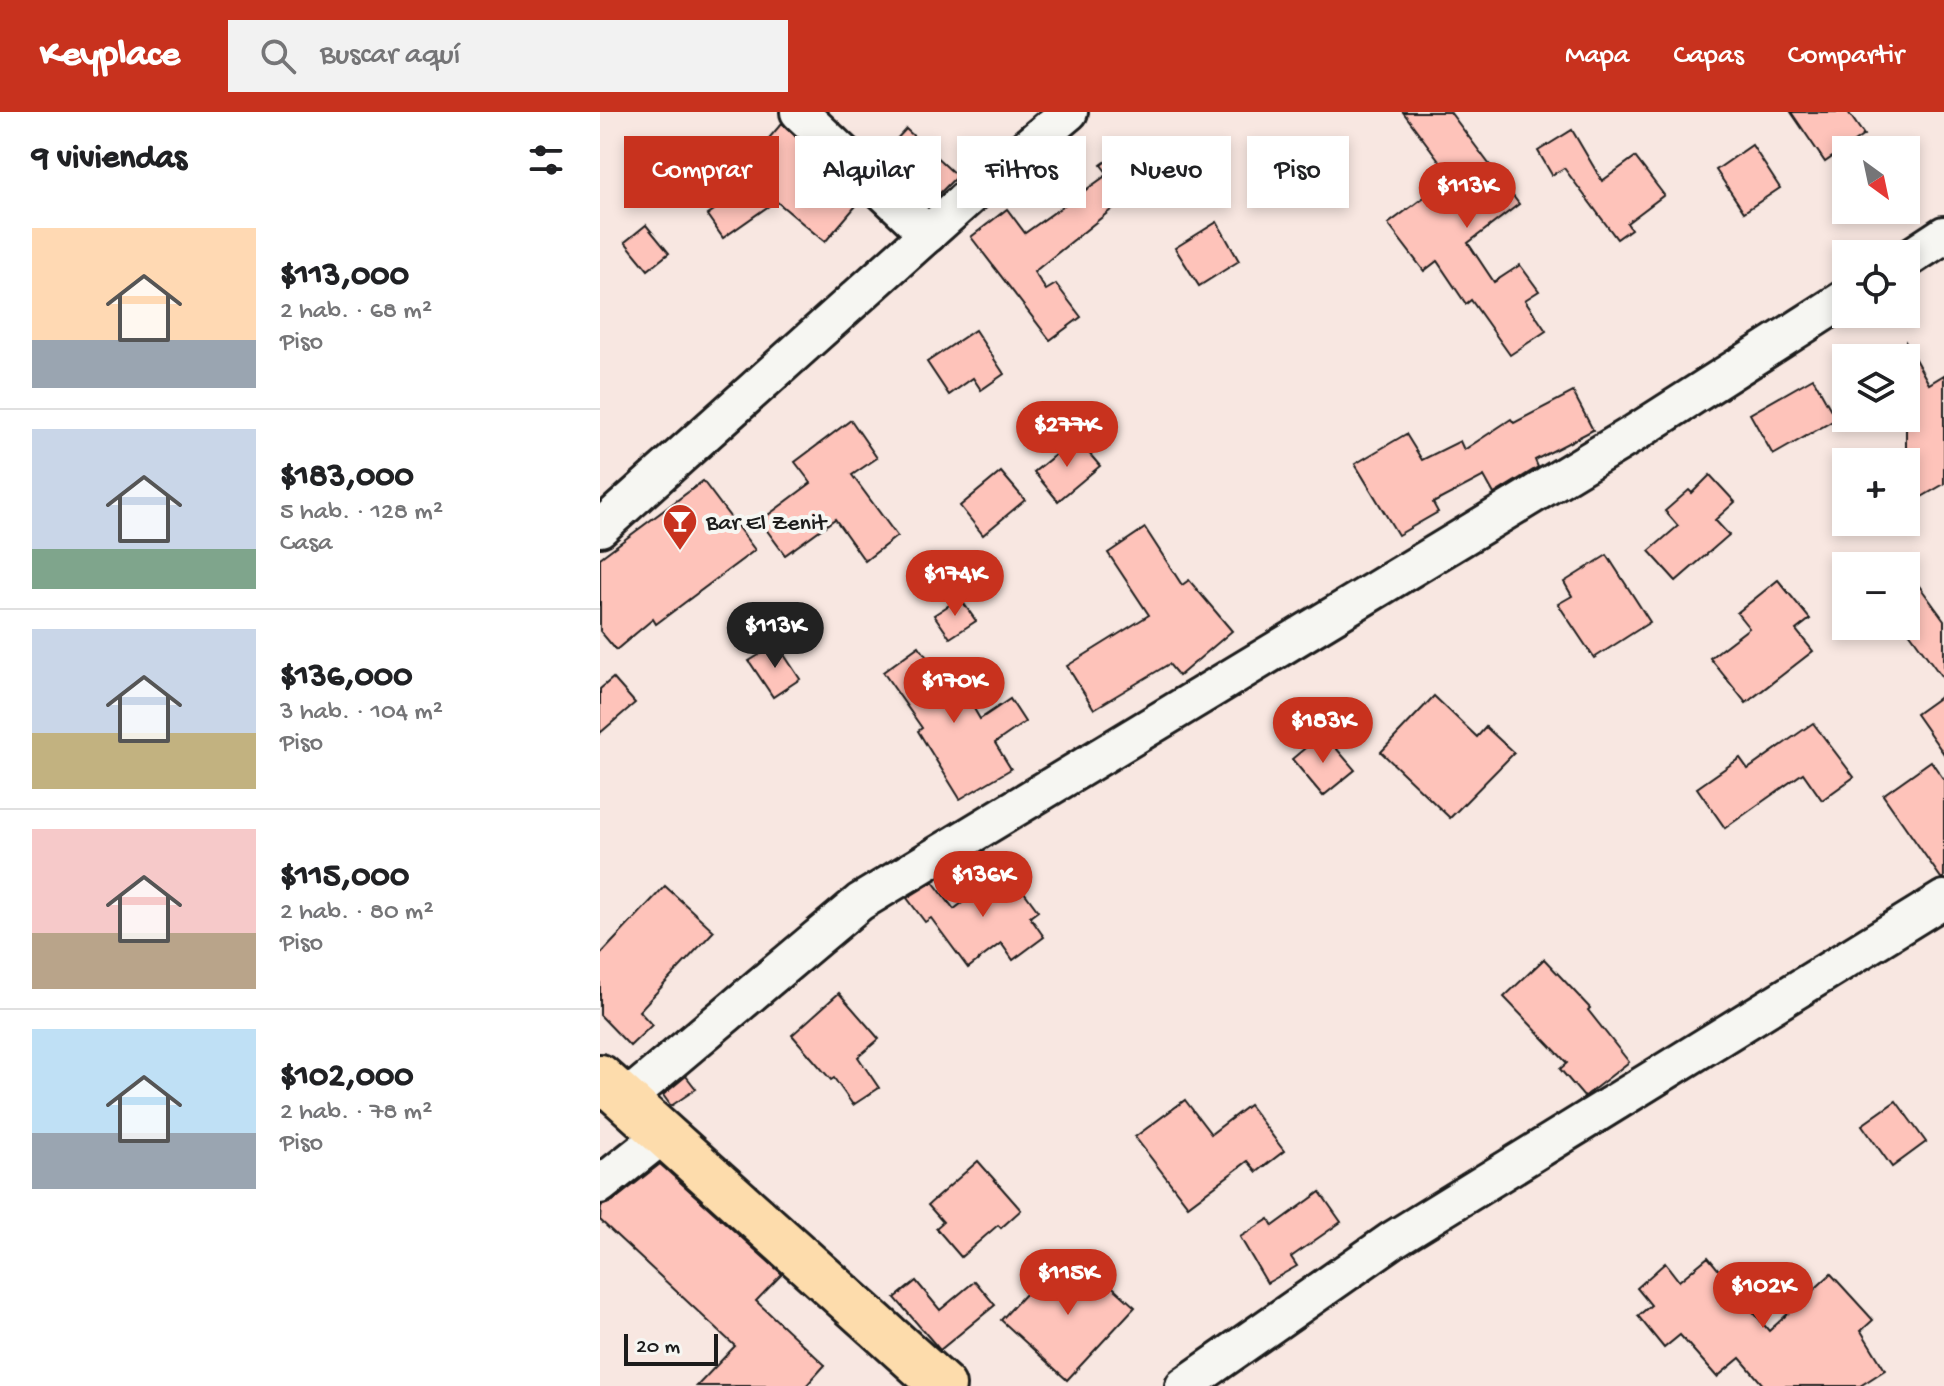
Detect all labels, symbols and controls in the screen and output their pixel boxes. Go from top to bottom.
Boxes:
search box [228,20,788,92]
text: Keyplace [40,34,180,78]
icon: search [256,34,300,78]
text: Buscar aquí [320,39,460,74]
text: Mapa [1565,40,1629,73]
text: Capas [1673,40,1744,73]
text: Compartir [1788,40,1904,73]
chip: Comprar [624,136,779,208]
chip: Alquilar [795,136,941,208]
chip: Filtros [957,136,1086,208]
chip: Nuevo [1102,136,1231,208]
chip: Piso [1247,136,1349,208]
north arrow [1832,136,1920,224]
map controls [1832,136,1920,640]
icon: filters [524,138,568,182]
text: 9 viviendas [32,140,187,180]
pin: $113K [1411,162,1523,230]
text: $113K [1437,172,1497,203]
button: locate [1832,240,1920,328]
text: $113,000 [280,257,409,297]
icon: home [96,260,192,356]
text: 2 hab. · 68 m² [280,297,432,328]
text: Piso [280,328,323,359]
button: layers [1832,344,1920,432]
pin: $277K [1011,401,1123,469]
text: $277K [1034,411,1100,442]
button: + [1832,448,1920,536]
text: $183,000 [280,458,414,498]
icon: home [96,461,192,557]
text: 5 hab. · 128 m² [280,498,443,529]
bar icon: Bar El Zenit [661,502,699,552]
place label: Bar El Zenit [705,510,828,539]
text: Casa [280,529,333,560]
pin: $174K [899,550,1011,618]
button: − [1832,552,1920,640]
text: $174K [924,560,986,591]
pin: $113K [719,602,831,670]
text: $113K [745,612,805,643]
pin: $170K [898,657,1010,725]
text: $136,000 [280,658,412,698]
icon: home [96,661,192,757]
text: $170K [922,667,986,698]
pin: $183K [1267,697,1379,765]
text: 3 hab. · 104 m² [280,698,443,729]
text: $183K [1291,707,1355,738]
text: Piso [280,729,323,760]
pin: $136K [927,851,1039,919]
text: $115,000 [280,858,409,898]
icon: home [96,861,192,957]
text: $136K [951,861,1015,892]
text: 2 hab. · 80 m² [280,898,434,929]
text: Piso [280,929,323,960]
text: $102,000 [280,1058,414,1098]
icon: home [96,1061,192,1157]
text: 2 hab. · 78 m² [280,1098,432,1129]
text: Piso [280,1129,323,1160]
pin: $115K [1012,1249,1124,1317]
text: $115K [1038,1259,1098,1290]
pin: $102K [1707,1262,1819,1330]
text: $102K [1731,1272,1795,1303]
scale bar [624,1330,718,1366]
text: 20 m [636,1335,680,1361]

